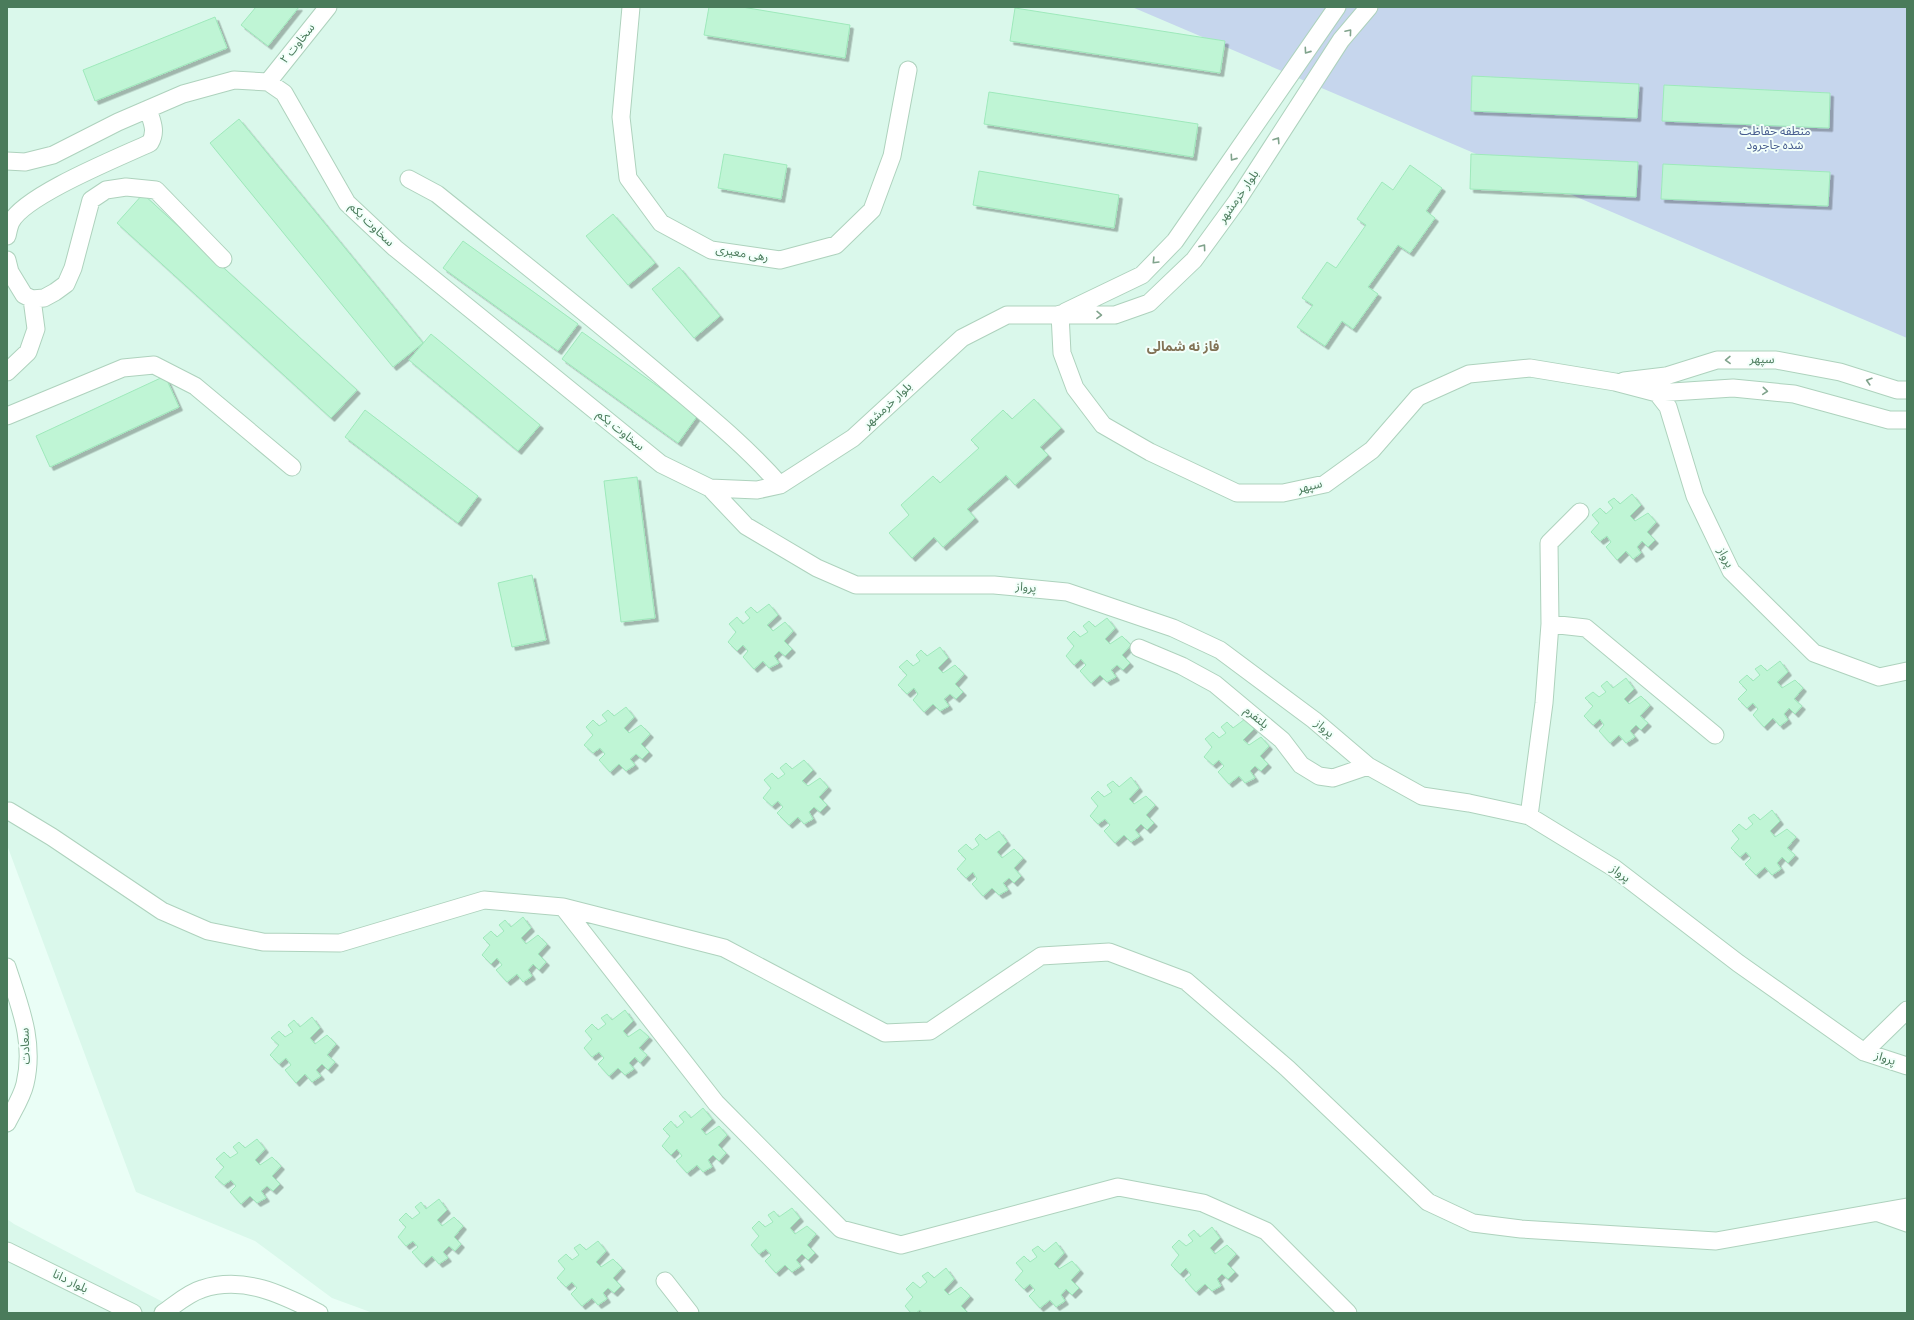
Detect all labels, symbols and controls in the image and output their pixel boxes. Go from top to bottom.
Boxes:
street label: سخاوت ۲ [277,20,319,68]
one-way arrow [1344,29,1351,36]
one-way arrow [1305,46,1312,53]
park label: منطقه حفاظت شده جاجرود [1739,124,1811,154]
one-way arrow [1273,137,1280,144]
one-way arrow [1231,153,1238,160]
street label: بلوار خرمشهر [1214,167,1263,227]
street label: سخاوت یکم [345,199,397,251]
street label: رهی معیری [714,242,770,266]
one-way arrow [1198,244,1206,251]
one-way arrow [1153,256,1160,264]
one-way arrow [1096,311,1102,319]
district label: فاز نه شمالی [1147,340,1220,356]
street label: سپهر [1748,352,1775,368]
one-way arrow [1725,356,1731,364]
one-way arrow [1866,378,1873,386]
street label: بلوار خرمشهر [859,379,916,433]
one-way arrow [1762,386,1768,395]
street label: سخاوت یکم [593,407,647,455]
street label: سپهر [1295,476,1324,498]
street label: پرواز [1713,544,1737,571]
street label: پرواز [1014,579,1037,597]
street label: پلتفرم [1240,703,1272,733]
street label: پرواز [1310,715,1337,742]
street label: پرواز [1606,861,1633,887]
street label: سعادت [17,1027,35,1065]
street label: پرواز [1872,1048,1897,1070]
street label: بلوار دانا [49,1267,91,1297]

